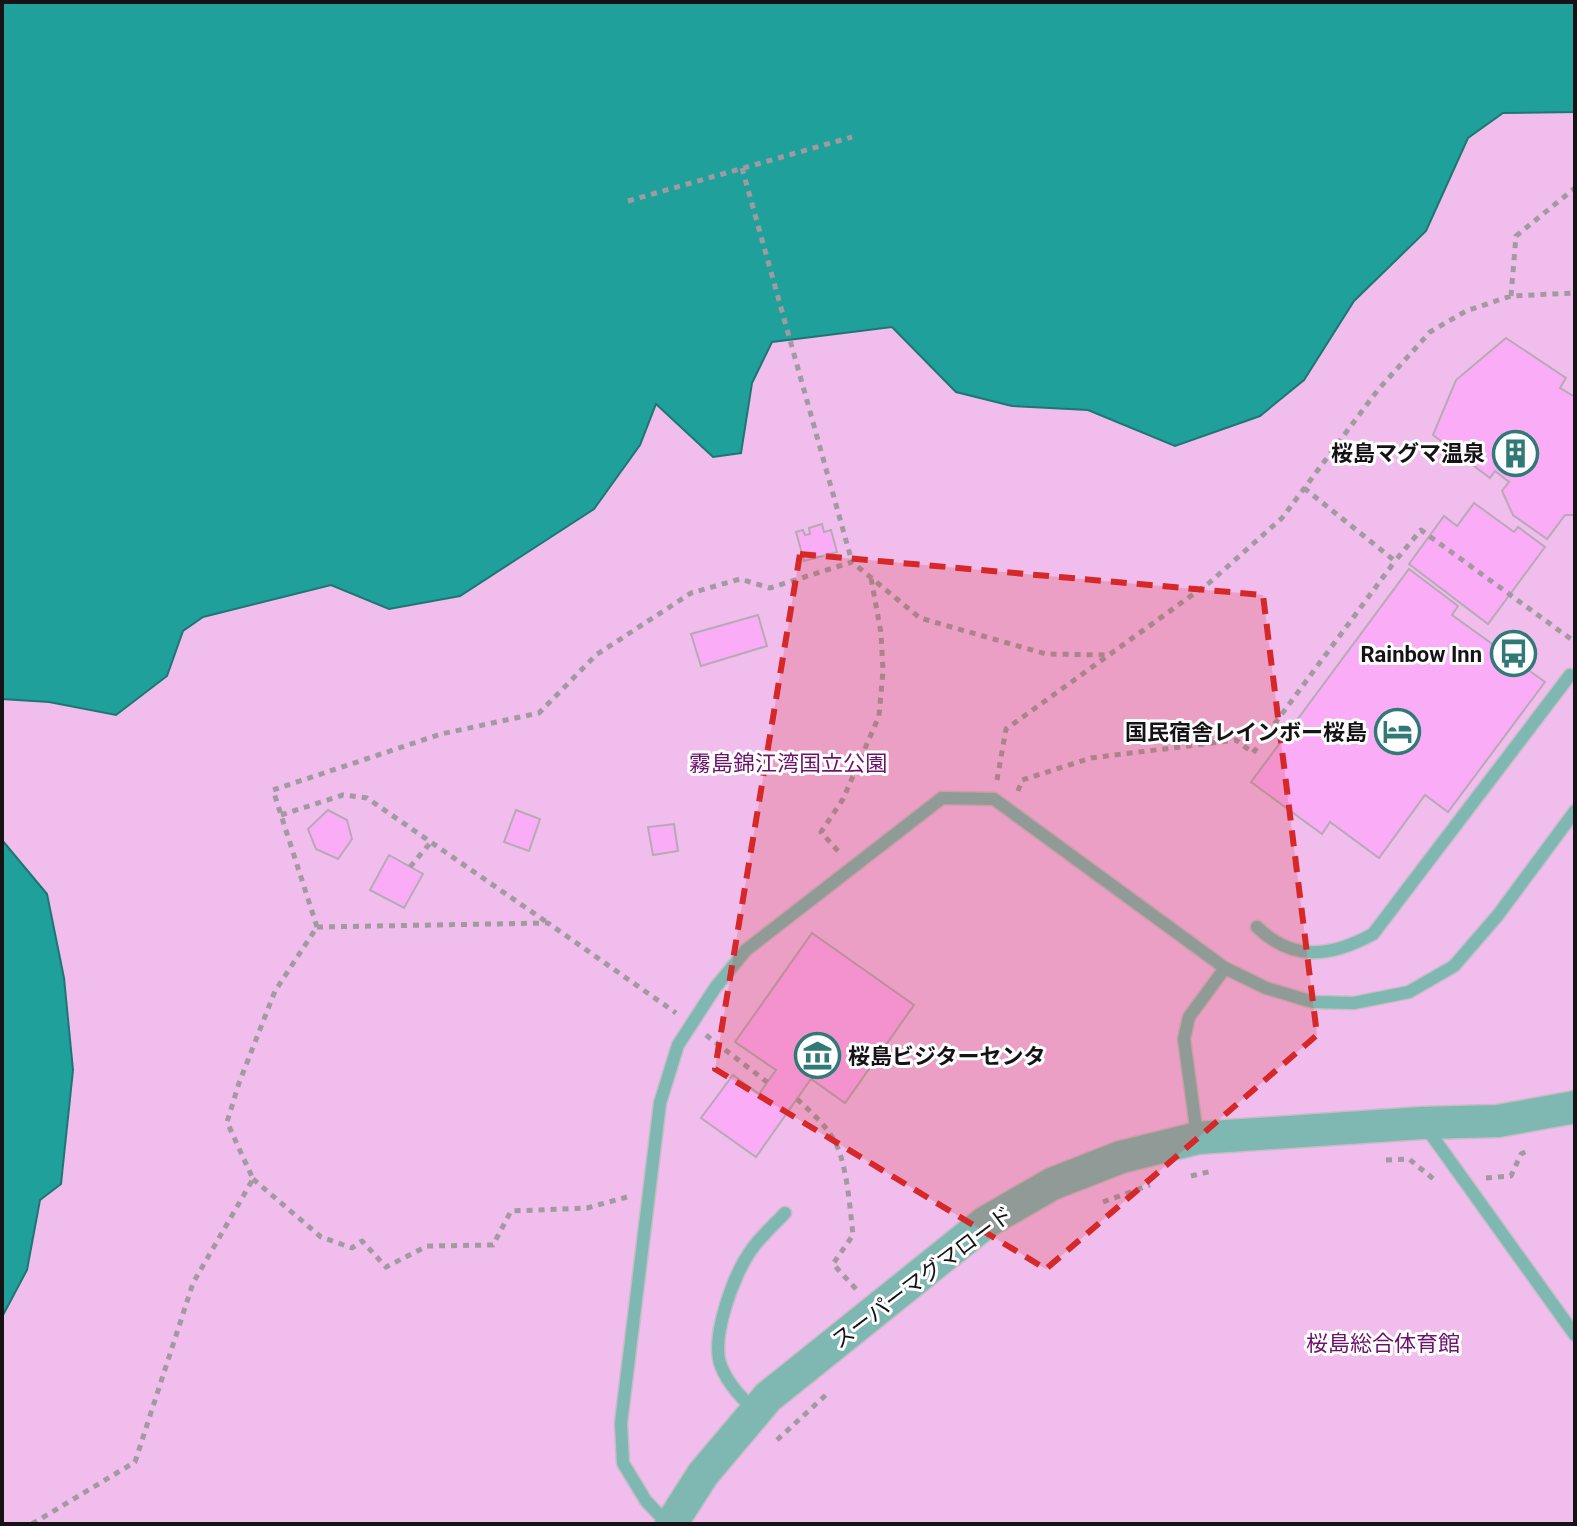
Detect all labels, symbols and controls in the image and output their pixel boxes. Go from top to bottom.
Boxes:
building icon: 桜島マグマ温泉 [1492,429,1540,477]
place label: 桜島マグマ温泉 [1331,441,1485,466]
bus stop icon: Rainbow Inn [1489,630,1537,678]
place label: Rainbow Inn [1360,642,1482,667]
hotel icon: 国民宿舎レインボー桜島 [1374,708,1422,756]
place label: 国民宿舎レインボー桜島 [1125,720,1367,745]
park label: 霧島錦江湾国立公園 [689,751,887,776]
museum icon: 桜島ビジターセンタ [793,1032,841,1080]
place label: 桜島ビジターセンタ [848,1044,1046,1069]
street label: スーパーマグマロード [827,1201,1018,1354]
park label: 桜島総合体育館 [1306,1331,1460,1356]

